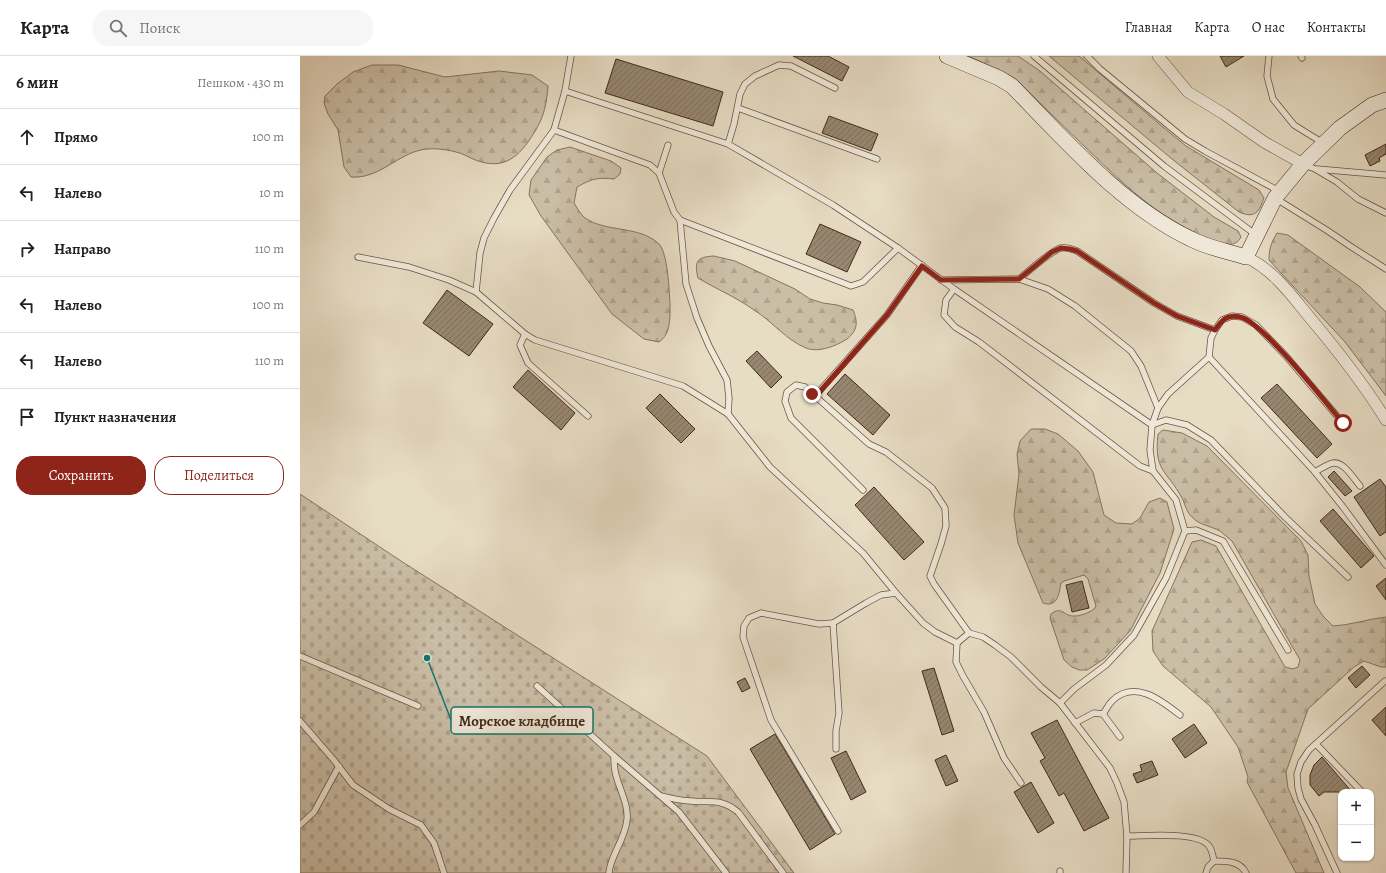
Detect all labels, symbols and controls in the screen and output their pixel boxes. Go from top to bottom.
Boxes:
search box [93,10,373,46]
text: Карта [20,15,69,41]
icon: search [107,17,129,39]
text: Поиск [139,18,180,38]
text: Главная [1125,18,1172,37]
text: Карта [1194,18,1230,37]
text: О нас [1252,18,1285,37]
text: Контакты [1307,18,1366,37]
text: 6 мин [16,71,58,94]
text: Пешком · 430 m [197,74,284,91]
icon: ahead [16,126,38,148]
text: Прямо [54,127,98,147]
text: 100 m [252,128,284,145]
icon: left [16,182,38,204]
text: Налево [54,183,102,203]
text: 10 m [259,184,284,201]
icon: right [16,238,38,260]
text: Направо [54,239,111,259]
text: 110 m [255,240,284,257]
icon: left [16,294,38,316]
text: Налево [54,295,102,315]
text: 100 m [252,296,284,313]
icon: left [16,350,38,372]
text: Налево [54,351,102,371]
text: 110 m [255,352,284,369]
route end [803,385,821,403]
icon: arrive [16,406,38,428]
text: Пункт назначения [54,407,176,427]
route start [1334,414,1352,432]
button: Сохранить [16,456,146,495]
button: Поделиться [154,456,284,495]
callout: Морское кладбище [451,707,593,734]
text: Морское кладбище [459,711,585,731]
map controls [1338,789,1374,861]
button: + [1338,789,1374,825]
button: − [1338,825,1374,861]

